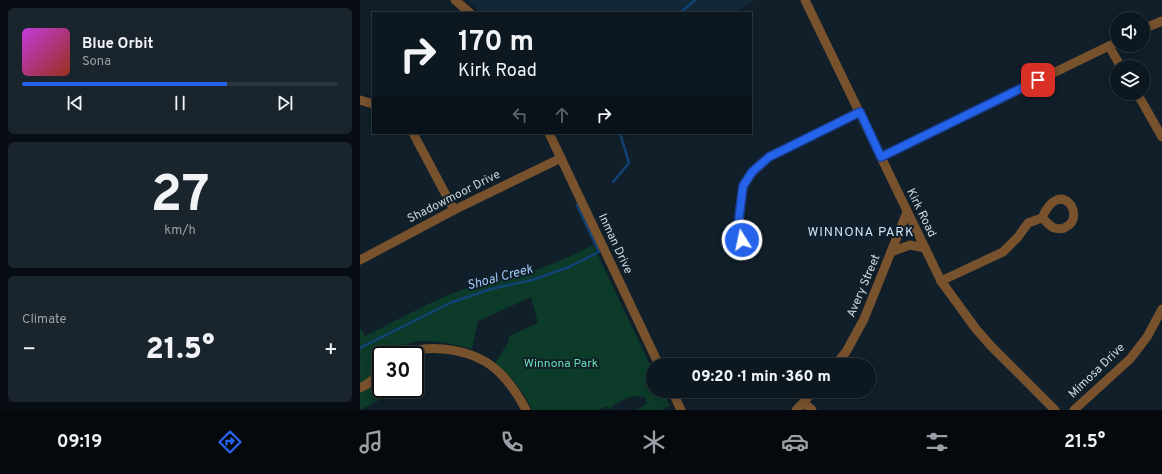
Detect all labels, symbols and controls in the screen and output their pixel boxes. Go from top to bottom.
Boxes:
map controls [1110,12,1150,100]
button: sound [1110,12,1150,52]
text: 170 m [458,25,534,61]
icon: right [392,28,444,80]
text: Blue Orbit [82,35,153,54]
text: Sona [82,54,111,70]
text: Kirk Road [458,60,537,83]
button: layers [1110,60,1150,100]
pin [1021,63,1055,97]
icon: arrive [1027,69,1049,91]
icon: previous [64,92,86,114]
icon: pause [169,92,191,114]
icon: next [274,92,296,114]
icon: left [509,104,531,126]
icon: ahead [551,104,573,126]
icon: right [593,104,615,126]
text: 27 [150,164,210,230]
street label: Shadowmoor Drive [405,167,503,227]
street label: Kirk Road [902,186,940,240]
street label: Inman Drive [594,211,636,277]
position arrow [721,219,763,261]
text: km/h [164,223,196,239]
district label: WINNONA PARK [807,225,915,241]
street label: Avery Street [844,252,884,320]
water label: Shoal Creek [465,261,535,294]
text: Climate [22,312,67,328]
text: 21.5° [145,332,215,369]
text: − [22,337,36,364]
text: + [324,337,338,364]
street label: Mimosa Drive [1065,340,1129,402]
speed limit sign: 30 [372,346,424,398]
park label: Winnona Park [524,356,598,372]
text: 09:20 · 1 min · 360 m [691,368,831,387]
icon: directions [216,428,244,456]
icon: music [357,428,385,456]
icon: phone [498,428,526,456]
icon: climate [640,428,668,456]
icon: car [781,428,809,456]
icon: filters [923,428,951,456]
text: 09:19 [57,431,102,454]
text: 21.5° [1064,431,1105,454]

